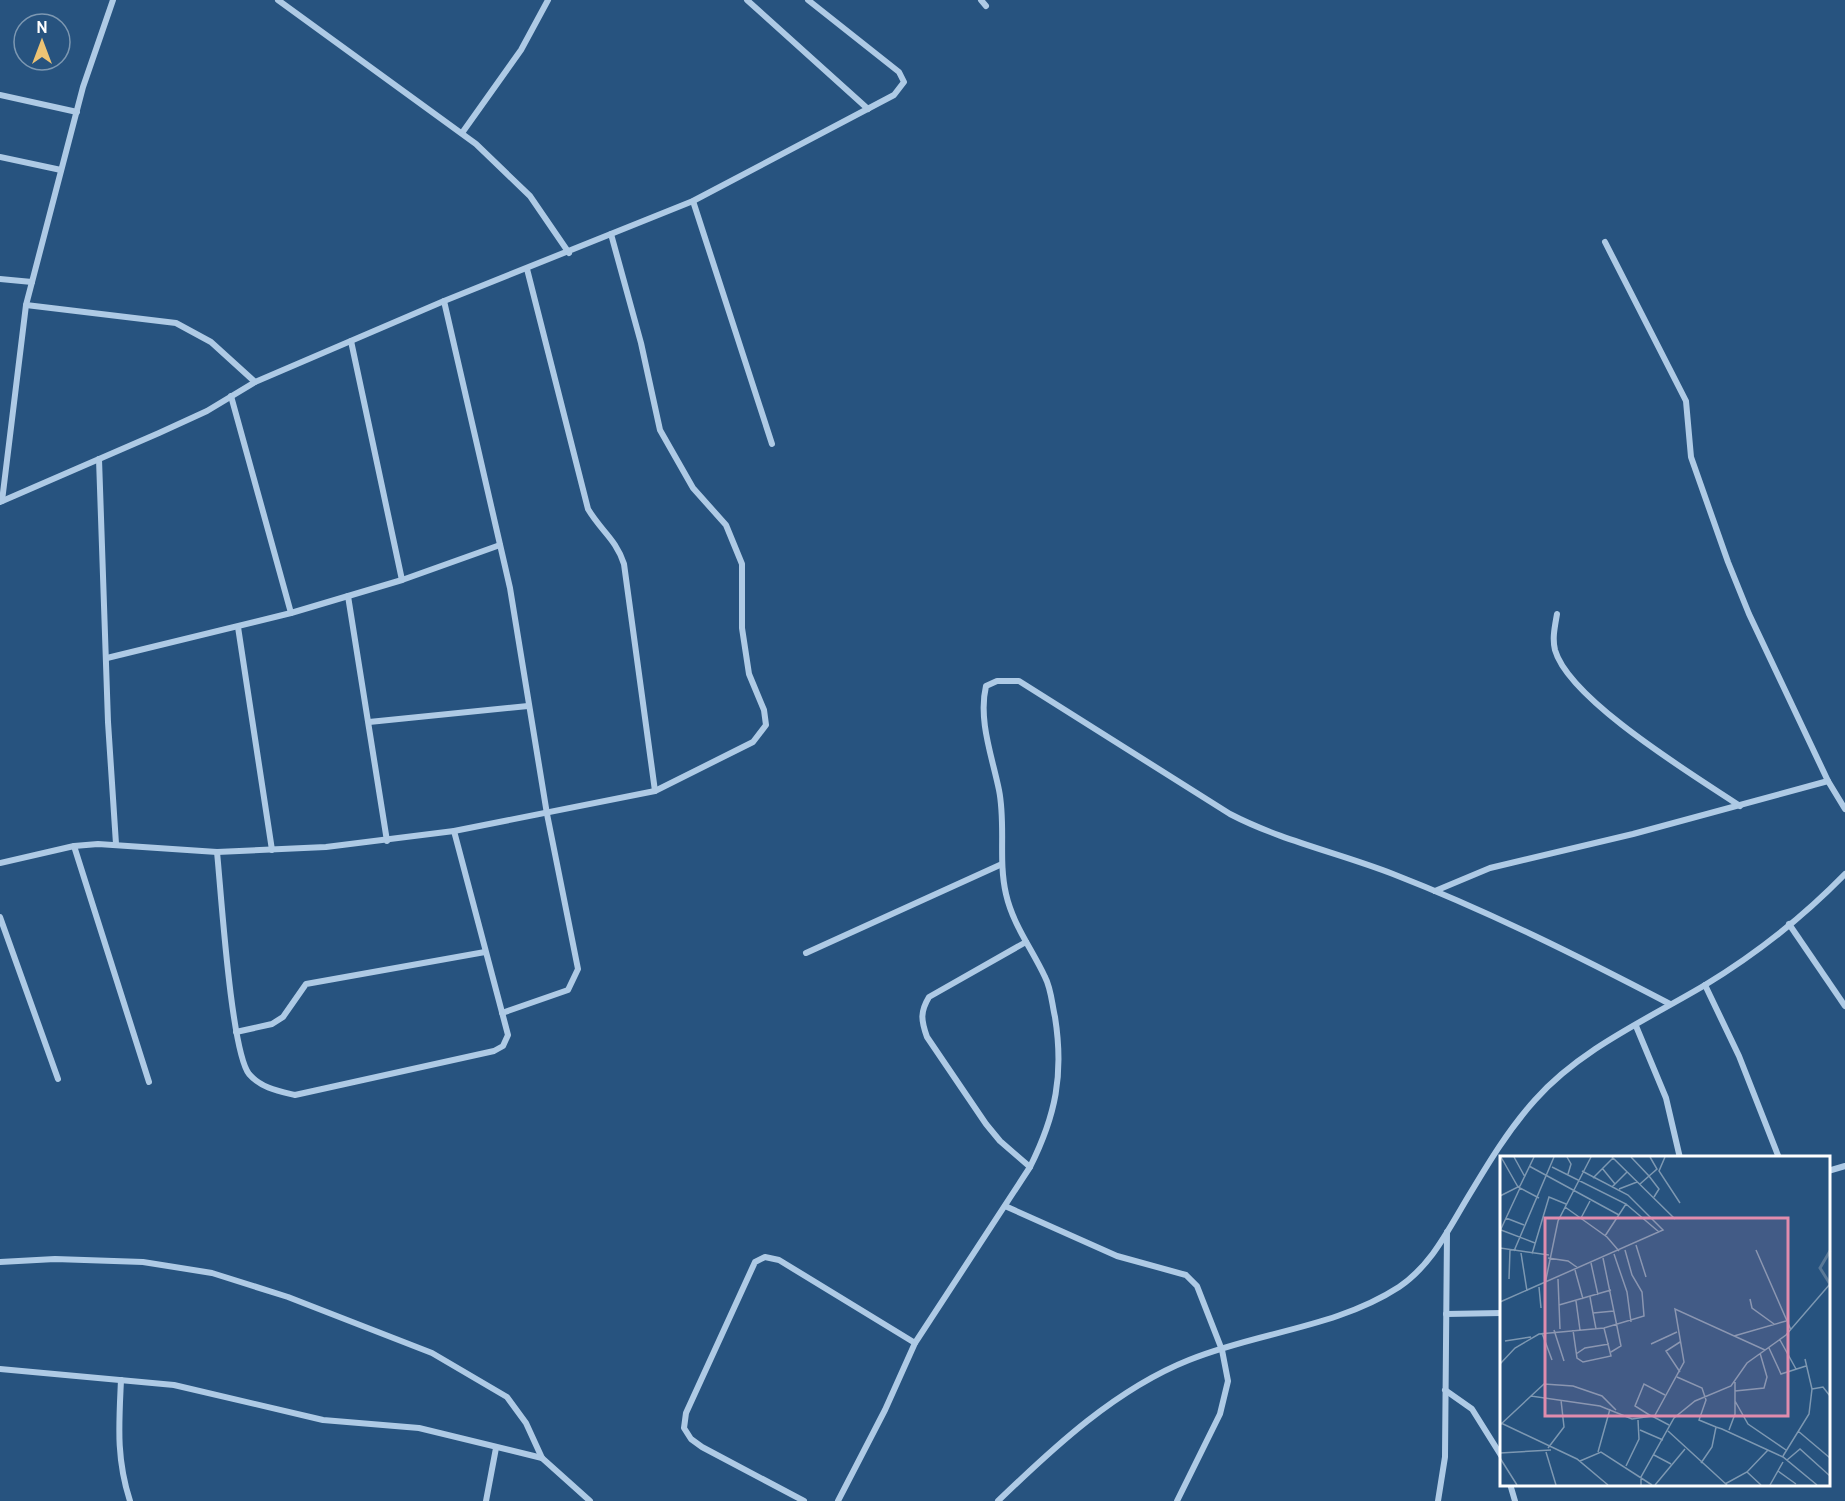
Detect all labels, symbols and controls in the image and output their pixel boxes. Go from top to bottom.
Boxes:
north arrow [12,12,72,72]
text: N [36,19,48,39]
inset map [1500,1156,1830,1486]

